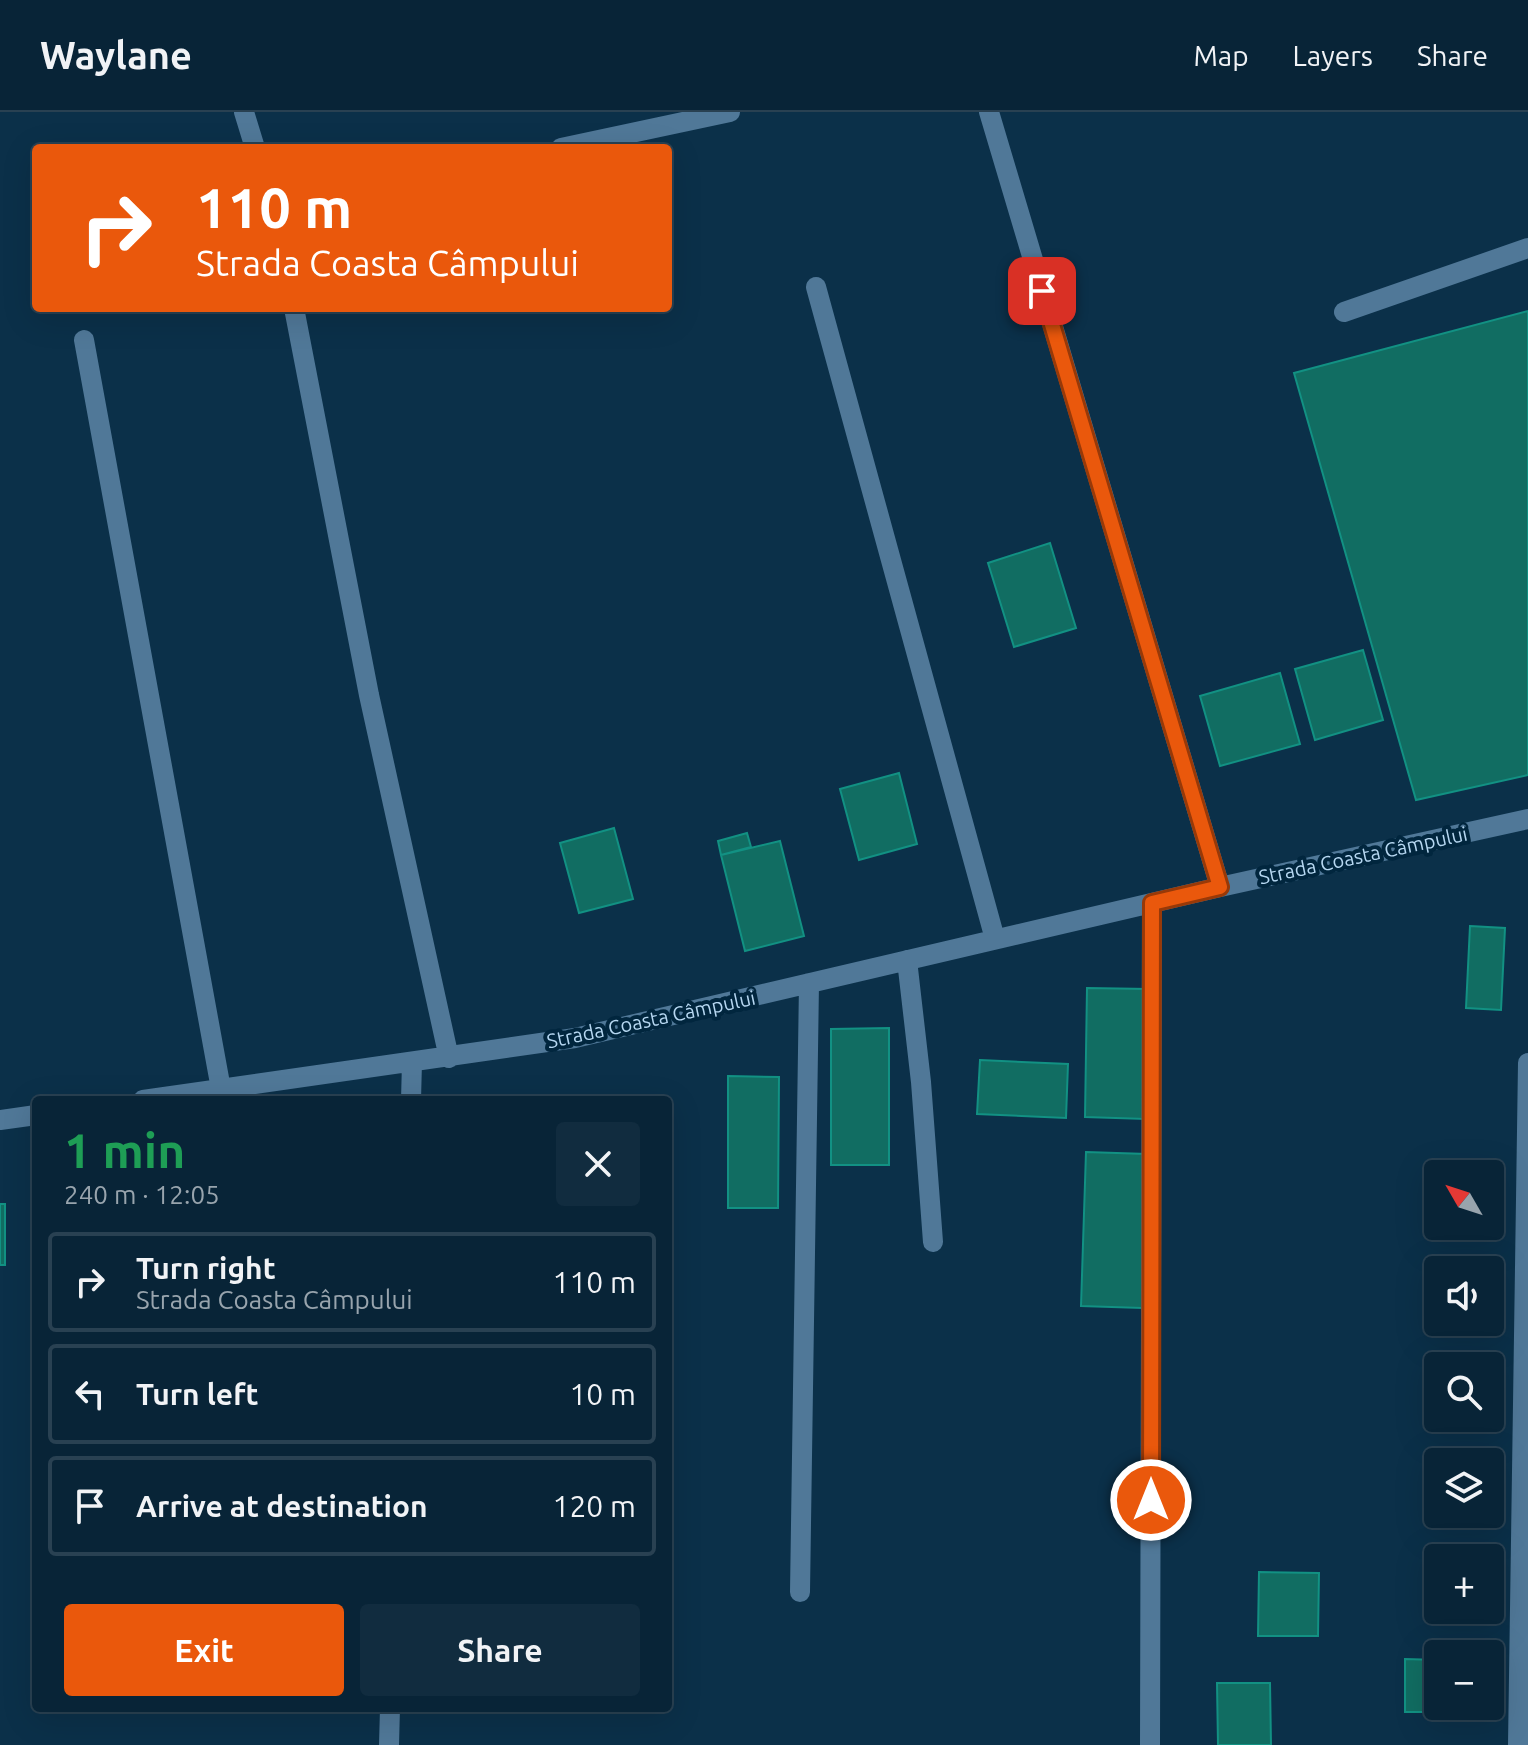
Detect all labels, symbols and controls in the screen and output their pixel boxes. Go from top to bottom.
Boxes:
text: Waylane [40,34,192,76]
text: Map [1193,40,1249,71]
text: Layers [1293,40,1373,71]
text: Share [1417,40,1488,71]
icon: right [64,176,168,280]
text: 110 m [196,176,352,239]
text: Strada Coasta Câmpului [196,242,579,283]
pin [1008,257,1076,325]
icon: arrive [1020,269,1064,313]
street label: Strada Coasta Câmpului [1257,822,1469,888]
street label: Strada Coasta Câmpului [545,986,757,1052]
button: close [556,1122,640,1206]
text: 1 min [64,1123,185,1177]
north arrow [1424,1160,1504,1240]
map controls [1424,1160,1504,1720]
text: 240 m · 12:05 [64,1180,220,1209]
text: Turn right [136,1251,276,1285]
button: sound [1424,1256,1504,1336]
icon: right [68,1260,112,1304]
text: 110 m [552,1265,636,1299]
text: Strada Coasta Câmpului [136,1285,413,1314]
button: search [1424,1352,1504,1432]
icon: left [68,1372,112,1416]
text: Turn left [136,1377,258,1411]
text: 10 m [569,1377,636,1411]
button: layers [1424,1448,1504,1528]
position arrow [1109,1458,1193,1542]
icon: arrive [68,1484,112,1528]
text: Arrive at destination [136,1489,428,1523]
text: 120 m [552,1489,636,1523]
button: + [1424,1544,1504,1624]
button: Exit [64,1604,344,1696]
button: Share [360,1604,640,1696]
button: − [1424,1640,1504,1720]

